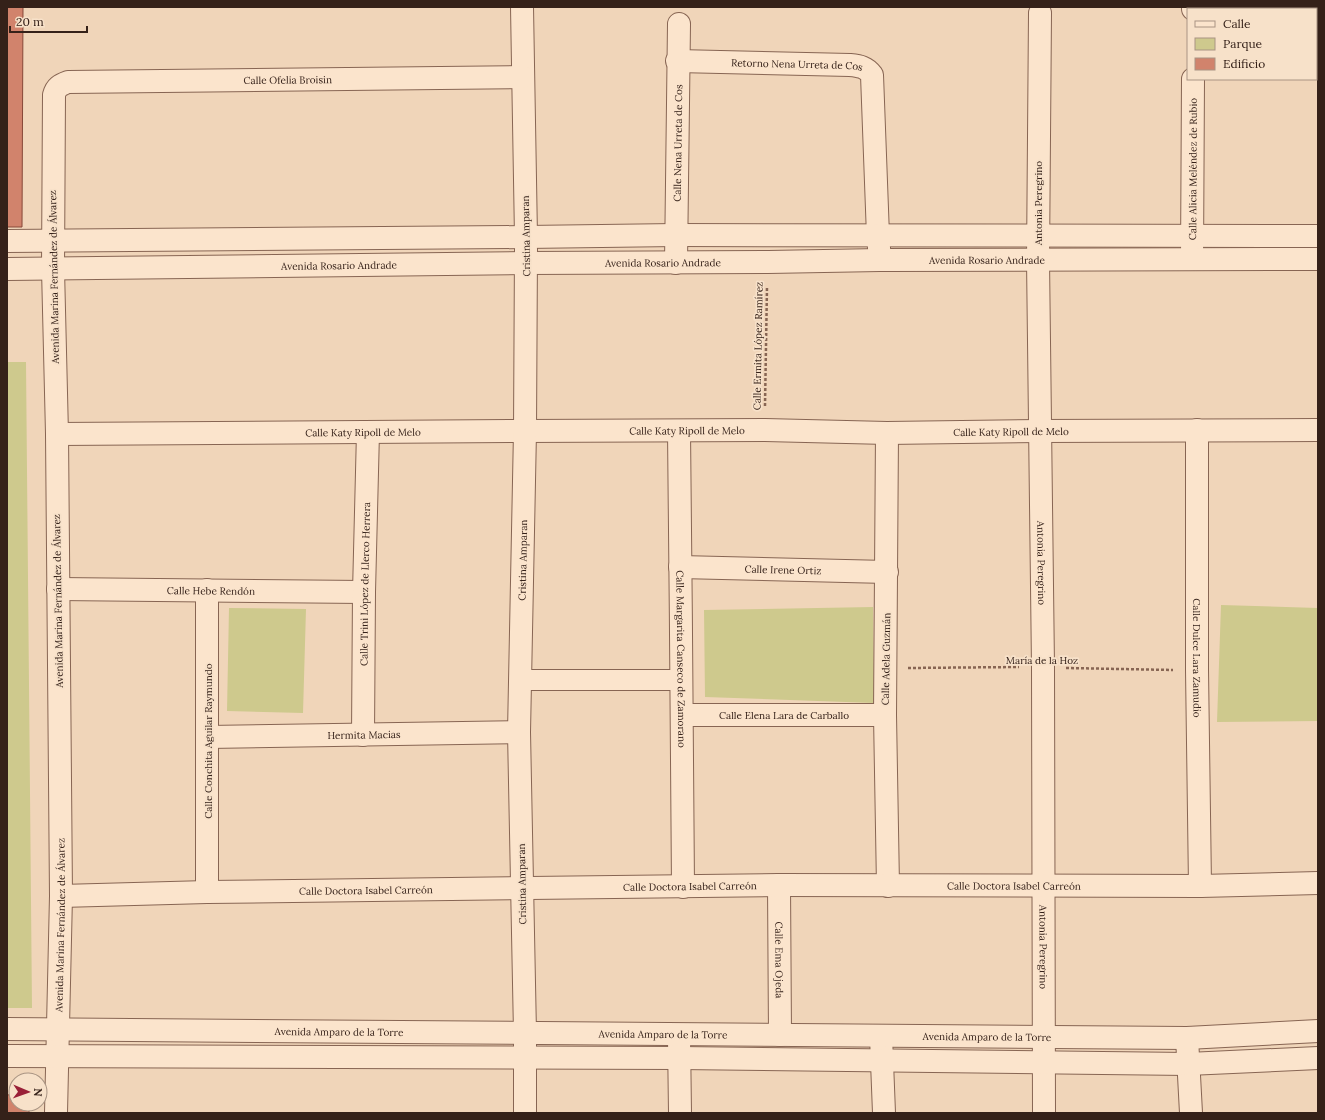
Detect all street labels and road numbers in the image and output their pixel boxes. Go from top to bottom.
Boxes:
street label: Retorno Nena Urreta de Cos [731,56,865,74]
street label: Calle Ofelia Broisin [243,73,332,87]
street label: Calle Nena Urreta de Cos [670,84,685,202]
street label: Calle Alicia Meléndez de Rubio [1186,98,1199,240]
street label: Antonia Peregrino [1032,161,1045,246]
street label: Avenida Marina Fernández de Álvarez [46,190,62,365]
street label: Cristina Amparan [519,195,533,277]
street label: Avenida Rosario Andrade [928,253,1045,266]
street label: Avenida Rosario Andrade [604,256,722,269]
street label: Avenida Rosario Andrade [280,258,398,272]
street label: Calle Ermita López Ramírez [750,282,766,410]
street label: Calle Katy Ripoll de Melo [629,424,745,437]
street label: Calle Katy Ripoll de Melo [953,424,1069,439]
street label: Calle Katy Ripoll de Melo [305,425,421,439]
street label: Calle Trini López de Llerco Herrera [357,502,373,666]
street label: Avenida Marina Fernández de Álvarez [50,514,66,689]
street label: Cristina Amparan [515,519,530,601]
street label: Antonia Peregrino [1035,520,1049,605]
street label: Calle Irene Ortiz [744,562,822,577]
street label: Calle Margarita Canseco de Zamorano [674,570,689,748]
street label: Calle Hebe Rendón [167,584,255,597]
street label: Calle Dulce Lara Zamudio [1190,598,1204,718]
street label: Calle Adela Guzmán [879,613,893,705]
street label: María de la Hoz [1006,654,1078,667]
street label: Calle Conchita Aguilar Raymundo [202,663,215,819]
street label: Calle Elena Lara de Carballo [719,709,849,722]
street label: Hermita Macias [327,727,401,742]
street label: Avenida Marina Fernández de Álvarez [52,838,68,1013]
street label: Cristina Amparan [515,843,529,925]
street label: Calle Doctora Isabel Carreón [623,879,757,893]
street label: Calle Doctora Isabel Carreón [947,879,1081,892]
street label: Calle Doctora Isabel Carreón [299,883,433,897]
street label: Antonia Peregrino [1037,904,1050,989]
street label: Calle Ema Ojeda [773,922,786,998]
street label: Avenida Amparo de la Torre [274,1025,404,1039]
street label: Avenida Amparo de la Torre [598,1027,728,1041]
street label: Avenida Amparo de la Torre [922,1029,1052,1043]

